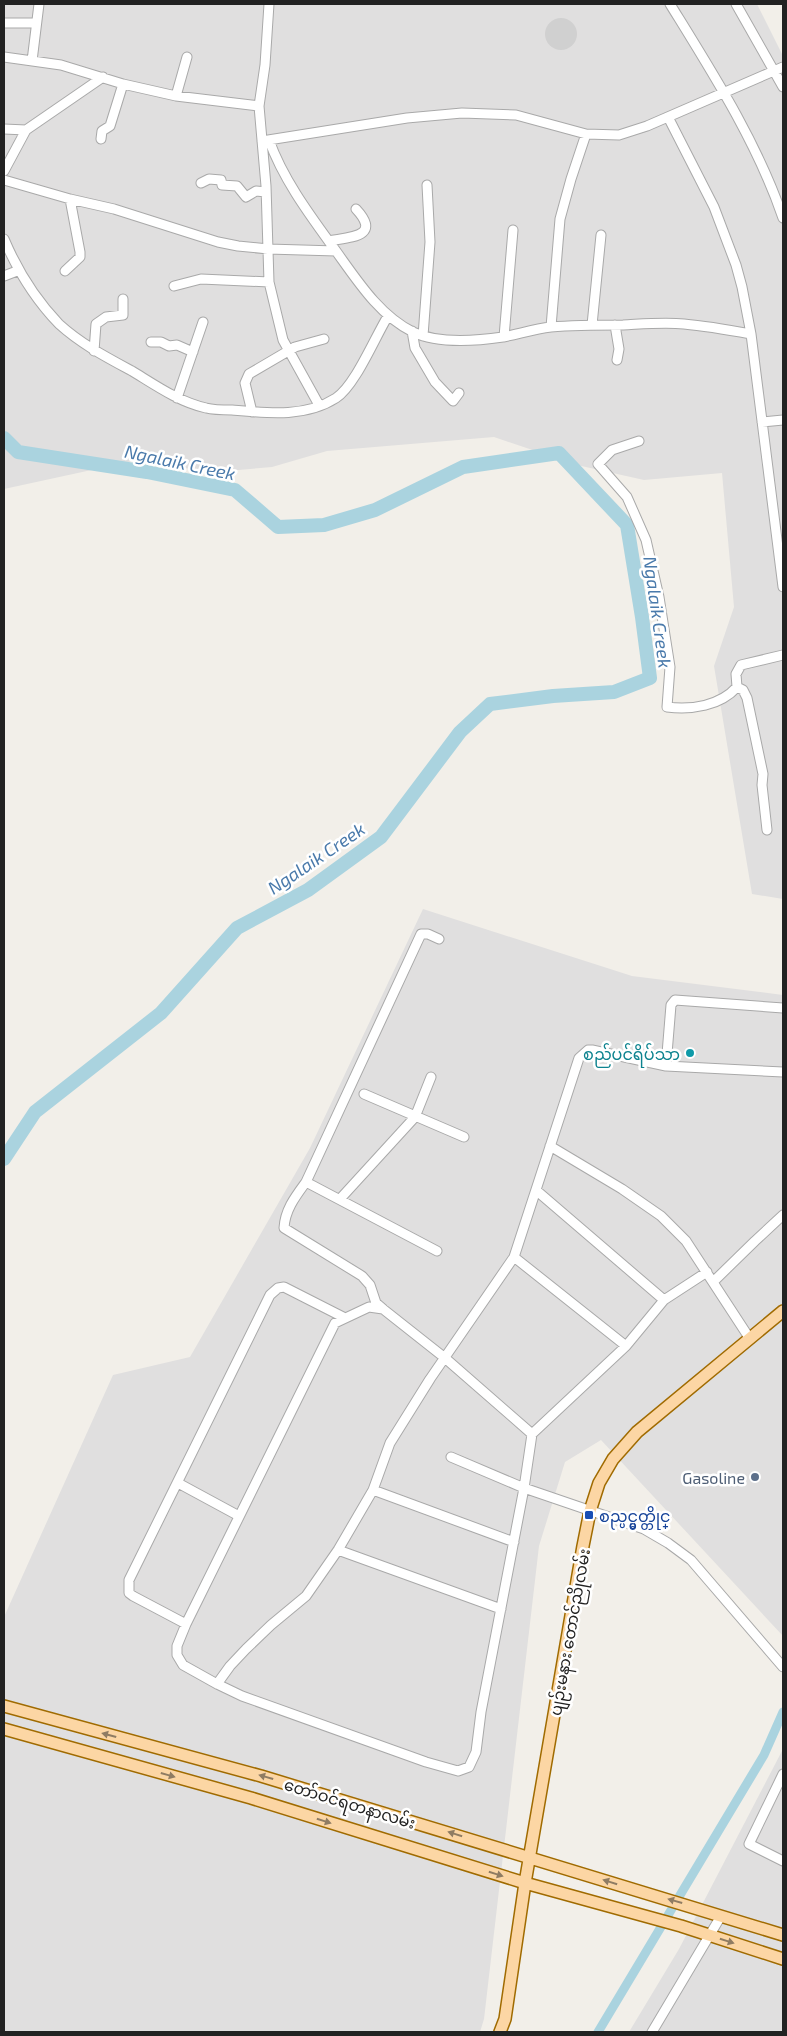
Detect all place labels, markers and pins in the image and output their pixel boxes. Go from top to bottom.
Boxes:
place label: စည်ပင်ရိပ်သာ [583,1043,680,1068]
marker: စည်ပင်ရိပ်သာ [684,1047,696,1059]
place label: Gasoline [682,1468,745,1487]
marker: Gasoline [749,1471,761,1483]
place label: စည္ပင္မွတ္တိုင္ [599,1506,671,1530]
marker: စည္ပင္မွတ္တိုင္ [583,1509,595,1521]

